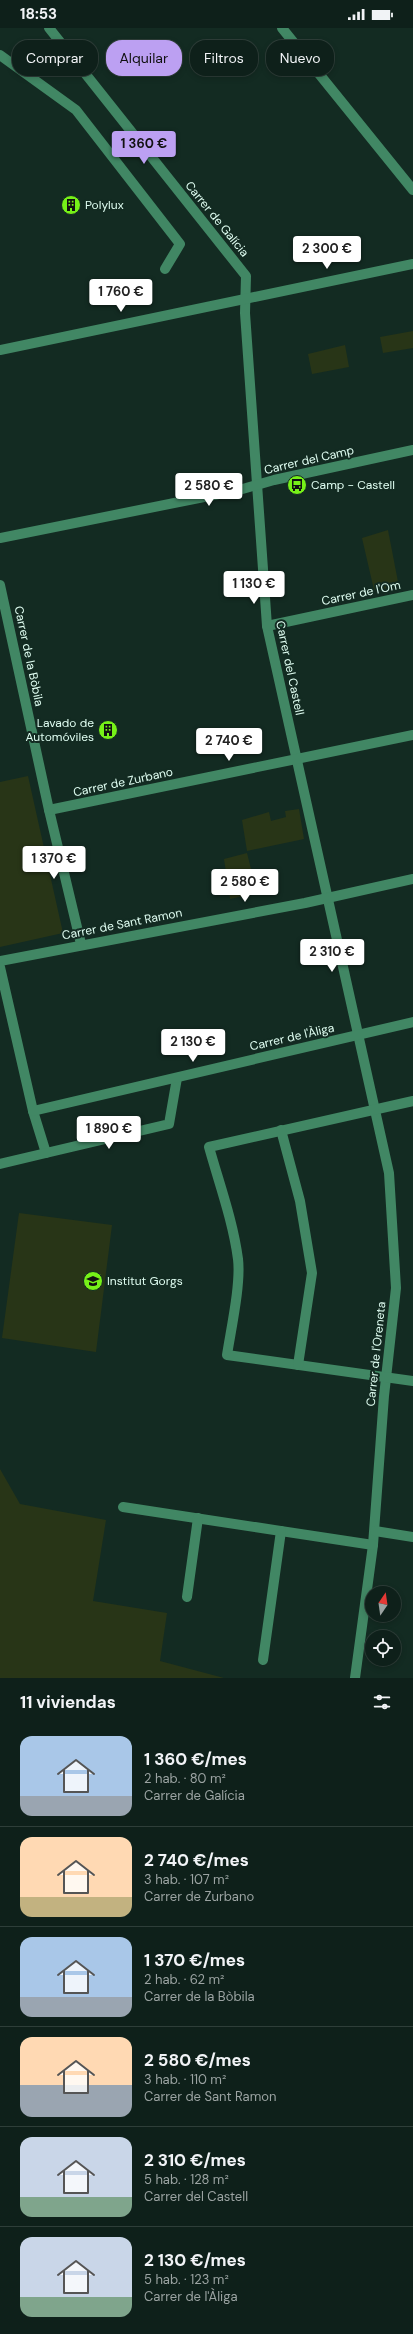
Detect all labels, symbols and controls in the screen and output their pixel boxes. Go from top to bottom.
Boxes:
text: 18:53 [20,4,57,24]
chip: Comprar [12,40,98,76]
chip: Alquilar [106,40,182,76]
chip: Filtros [190,40,258,76]
chip: Nuevo [266,40,334,76]
pin: 1 360 € [107,131,181,165]
text: 1 360 € [121,135,167,152]
street label: Carrer de Galícia [182,178,252,260]
building icon: Polylux [60,194,82,216]
place label: Polylux [85,197,124,213]
pin: 2 300 € [290,236,364,270]
text: 2 300 € [302,240,352,257]
pin: 1 760 € [84,279,158,313]
text: 1 760 € [98,283,144,300]
street label: Carrer del Camp [262,442,356,478]
pin: 2 580 € [172,473,246,507]
bus stop icon: Camp - Castell [286,474,308,496]
text: 2 580 € [184,477,234,494]
place label: Camp - Castell [311,477,395,493]
pin: 1 130 € [217,571,291,605]
text: 1 130 € [233,575,275,592]
street label: Carrer de l'Om [320,577,402,609]
street label: Carrer de la Bòbila [11,604,47,708]
street label: Carrer del Castell [272,619,308,717]
place label: Lavado de Automóviles [25,715,94,745]
building icon: Lavado de Automóviles [97,719,119,741]
pin: 2 740 € [192,728,266,762]
text: 2 740 € [205,732,253,749]
street label: Carrer de Zurbano [72,764,174,800]
pin: 1 370 € [17,846,91,880]
text: 1 370 € [32,850,76,867]
pin: 2 580 € [208,869,282,903]
text: 2 580 € [220,873,270,890]
street label: Carrer de Sant Ramon [60,904,184,944]
pin: 2 310 € [295,939,369,973]
text: 2 310 € [309,943,355,960]
street label: Carrer de l'Àliga [248,1019,336,1055]
pin: 2 130 € [156,1029,230,1063]
text: 2 130 € [170,1033,216,1050]
pin: 1 890 € [72,1116,146,1150]
text: 1 890 € [86,1120,132,1137]
school or university icon: Institut Gorgs [82,1270,104,1292]
place label: Institut Gorgs [107,1273,183,1289]
street label: Carrer de l'Oreneta [363,1301,389,1407]
north arrow [365,1586,401,1622]
map controls [365,1586,401,1666]
button: locate [365,1630,401,1666]
text: 11 viviendas [20,1691,116,1713]
icon: filters [371,1691,393,1713]
text: 1 360 €/mes [144,1748,247,1770]
icon: home [52,1752,100,1800]
text: 2 hab. · 80 m² [144,1770,226,1787]
text: Carrer de Galícia [144,1787,245,1804]
text: 2 740 €/mes [144,1849,249,1871]
icon: home [52,1853,100,1901]
text: 3 hab. · 107 m² [144,1871,229,1888]
text: Carrer de Zurbano [144,1888,254,1905]
text: 1 370 €/mes [144,1949,245,1971]
icon: home [52,1953,100,2001]
text: 2 hab. · 62 m² [144,1971,224,1988]
text: Carrer de la Bòbila [144,1988,255,2005]
text: 2 580 €/mes [144,2049,251,2071]
icon: home [52,2053,100,2101]
text: 3 hab. · 110 m² [144,2071,226,2088]
text: Carrer de Sant Ramon [144,2088,276,2105]
text: 2 310 €/mes [144,2149,246,2171]
icon: home [52,2153,100,2201]
text: 5 hab. · 128 m² [144,2171,229,2188]
text: Carrer del Castell [144,2188,248,2205]
text: 2 130 €/mes [144,2249,246,2271]
icon: home [52,2253,100,2301]
text: 5 hab. · 123 m² [144,2271,229,2288]
text: Carrer de l'Àliga [144,2288,238,2305]

